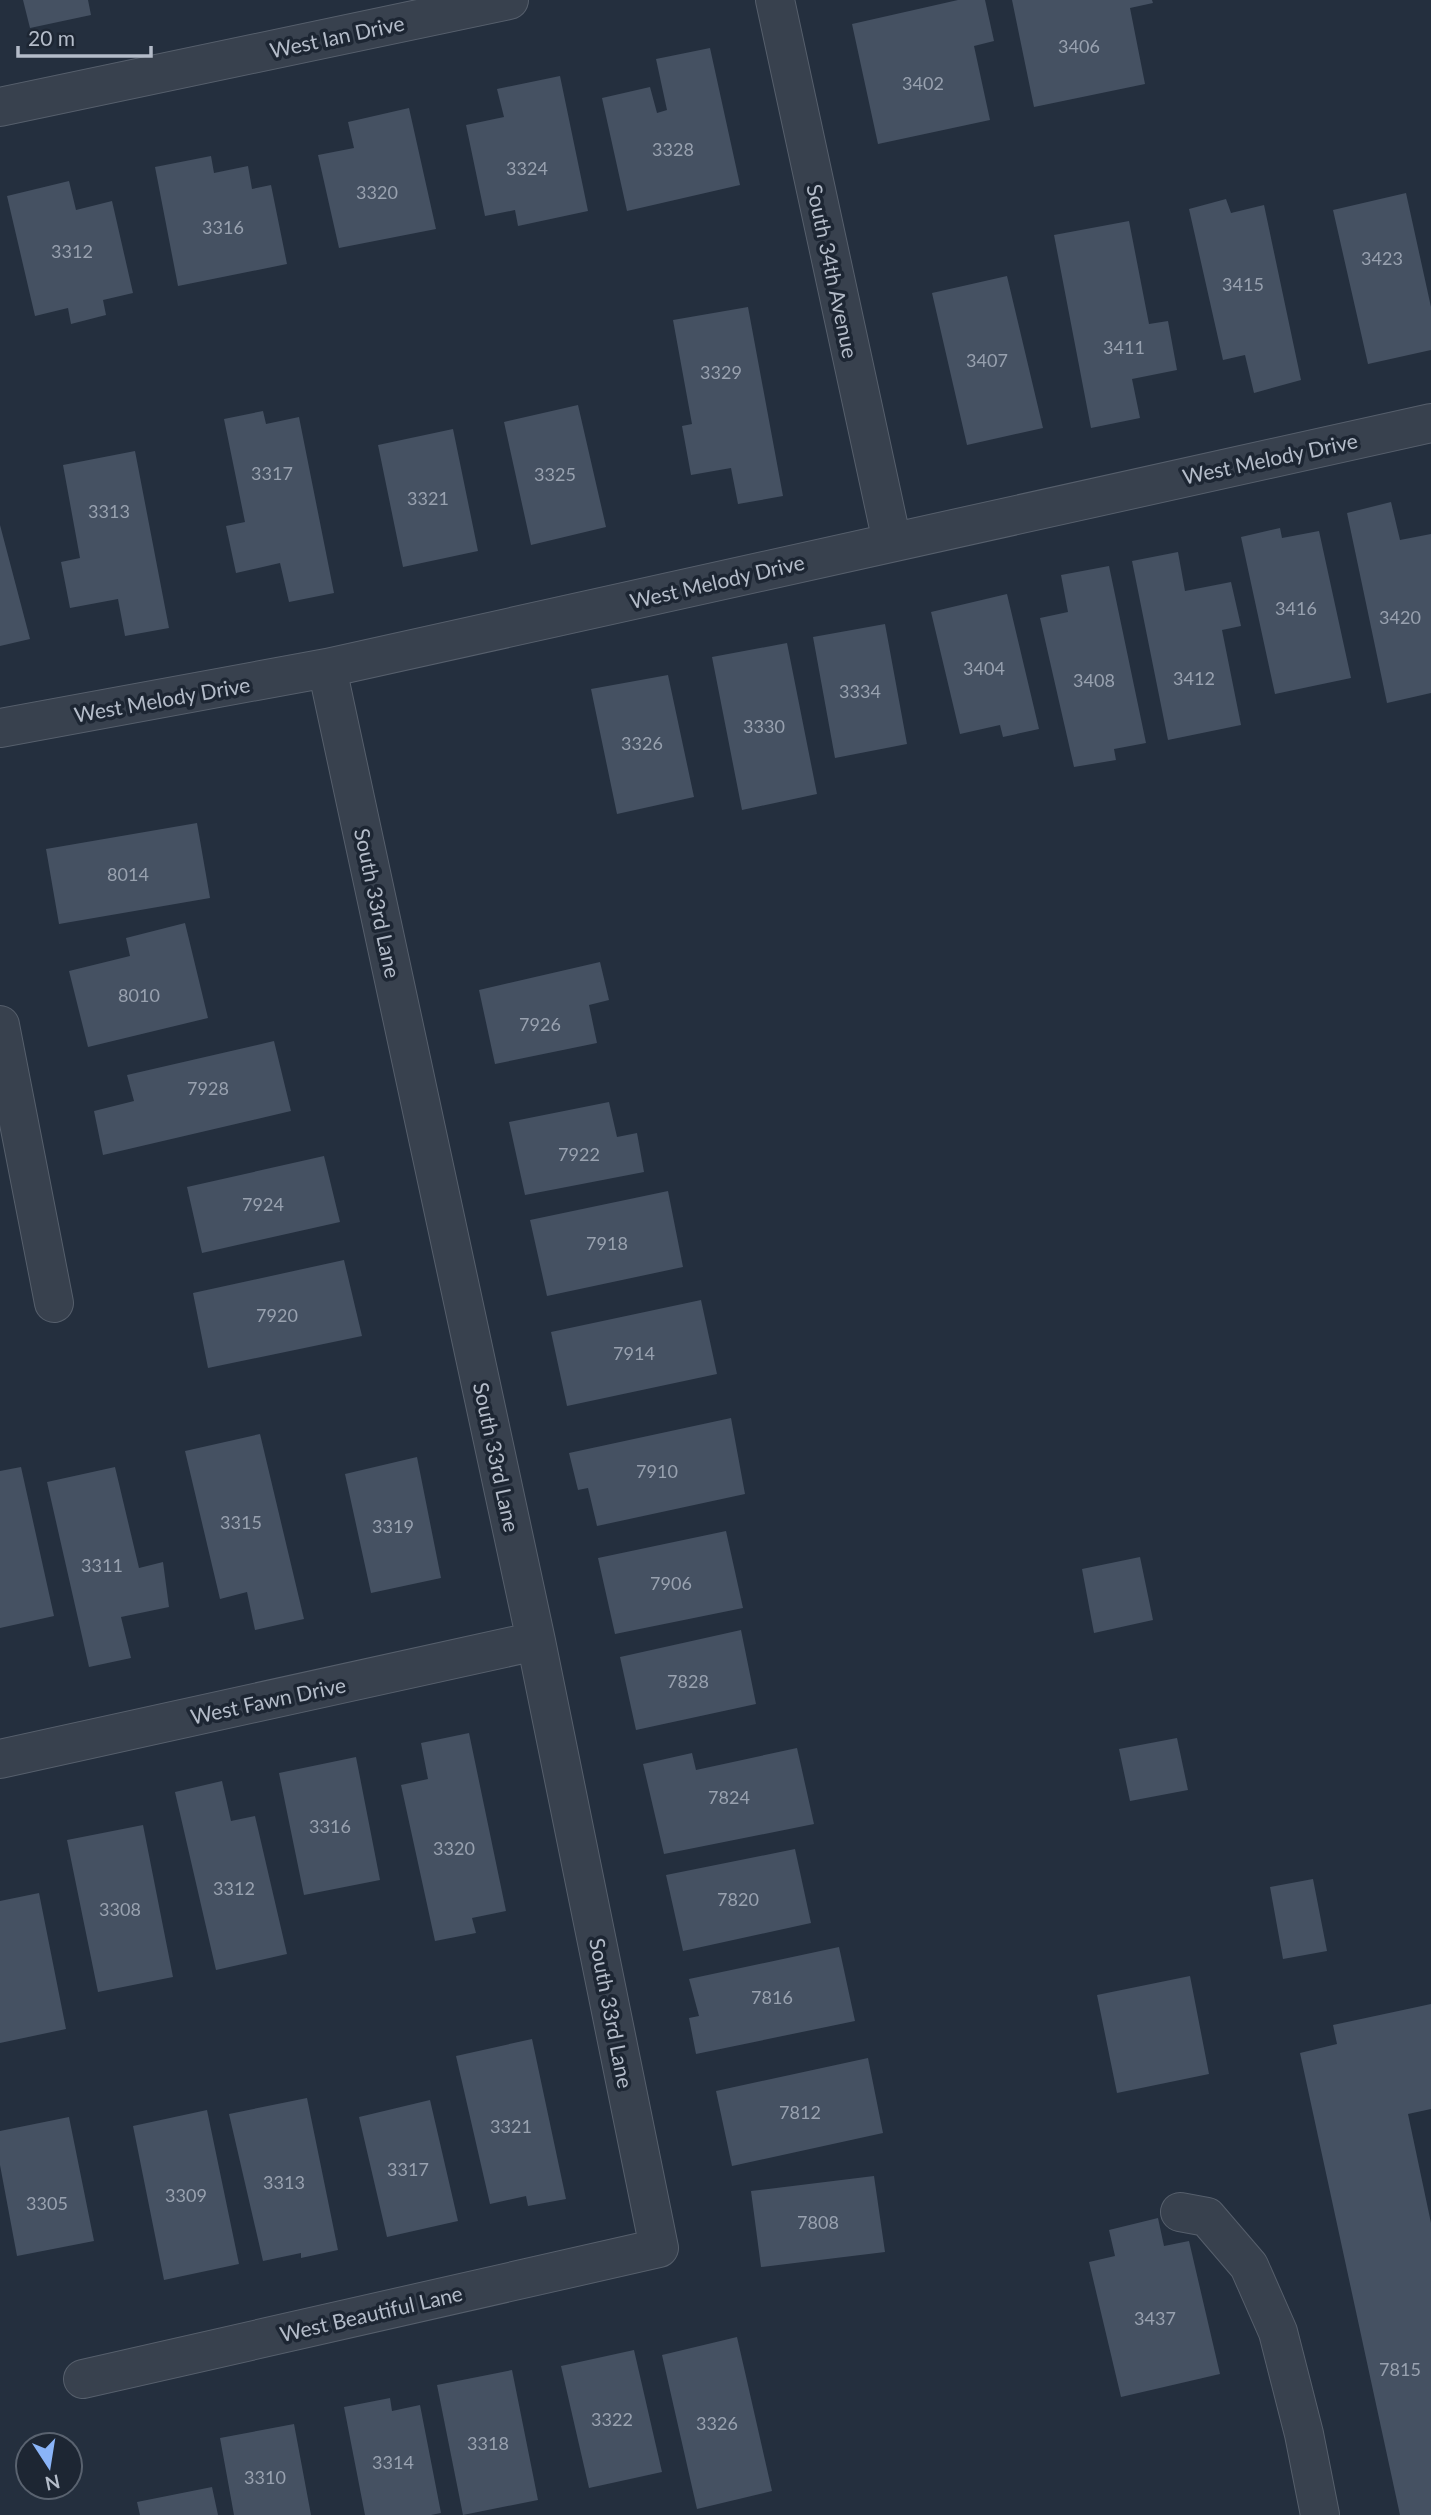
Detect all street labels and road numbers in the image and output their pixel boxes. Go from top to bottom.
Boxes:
street label: West Ian Drive [267,10,407,62]
street label: South 34th Avenue [802,182,864,360]
street label: West Melody Drive [1180,427,1360,489]
street label: West Melody Drive [627,549,807,613]
street label: West Melody Drive [72,671,252,727]
street label: South 33rd Lane [350,826,406,980]
street label: South 33rd Lane [469,1380,525,1534]
street label: West Fawn Drive [188,1671,348,1729]
street label: South 33rd Lane [585,1936,639,2090]
street label: West Beautiful Lane [277,2280,465,2346]

